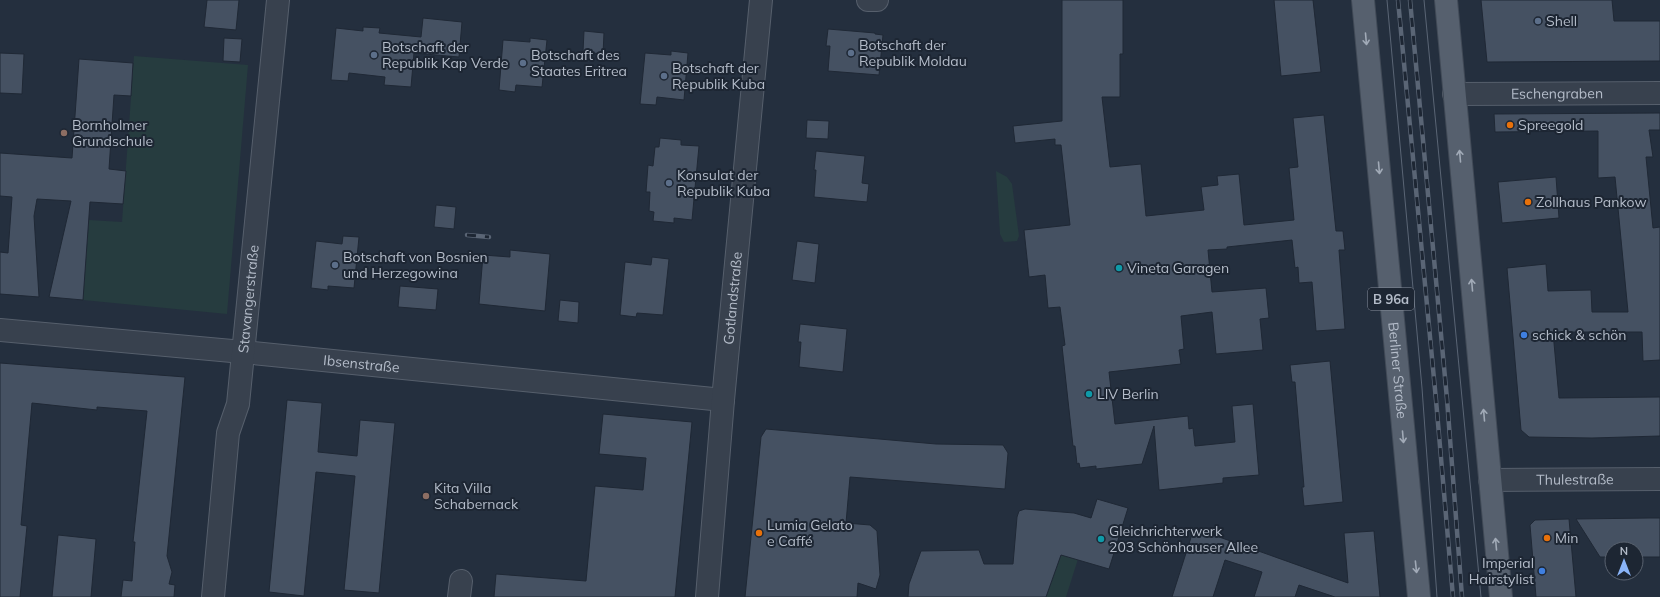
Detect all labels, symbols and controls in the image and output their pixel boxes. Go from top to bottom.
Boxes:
place label: Shell [1546,12,1577,30]
marker: Shell [1533,16,1543,26]
one-way arrow [1363,32,1370,45]
place label: Botschaft der Republik Moldau [859,36,967,70]
place label: Botschaft der Republik Kap Verde [382,38,508,72]
place label: Botschaft des Staates Eritrea [531,46,627,80]
marker: Botschaft der Republik Moldau [846,48,856,58]
marker: Botschaft der Republik Kap Verde [369,50,379,60]
marker: Botschaft des Staates Eritrea [518,58,528,68]
place label: Botschaft der Republik Kuba [672,59,765,93]
marker: Botschaft der Republik Kuba [659,71,669,81]
street label: Eschengraben [1511,84,1603,103]
place label: Bornholmer Grundschule [72,116,153,150]
place label: Spreegold [1518,116,1584,134]
marker: Spreegold [1505,120,1515,130]
marker: Bornholmer Grundschule [59,128,69,138]
one-way arrow [1456,150,1464,163]
one-way arrow [1375,161,1382,174]
place label: Konsulat der Republik Kuba [677,166,770,200]
marker: Konsulat der Republik Kuba [664,178,674,188]
place label: Zollhaus Pankow [1536,193,1647,211]
marker: Zollhaus Pankow [1523,197,1533,207]
street label: Stavangerstraße [234,244,263,354]
place label: Botschaft von Bosnien und Herzegowina [343,248,488,282]
street label: Gotlandstraße [719,251,746,345]
place label: Vineta Garagen [1127,259,1229,277]
marker: Botschaft von Bosnien und Herzegowina [330,260,340,270]
marker: Vineta Garagen [1114,263,1124,273]
one-way arrow [1468,279,1476,292]
road number: B 96a [1368,288,1414,310]
street label: Berliner Straße [1384,321,1411,420]
place label: schick & schön [1532,326,1627,344]
marker: schick & schön [1519,330,1529,340]
street label: Ibsenstraße [322,351,400,377]
place label: LIV Berlin [1097,385,1159,403]
marker: LIV Berlin [1084,389,1094,399]
one-way arrow [1480,409,1488,422]
one-way arrow [1400,430,1407,443]
street label: Thulestraße [1536,470,1614,489]
place label: Kita Villa Schabernack [434,479,519,513]
marker: Kita Villa Schabernack [421,491,431,501]
place label: Lumia Gelato e Caffé [767,516,853,550]
place label: Gleichrichterwerk 203 Schönhauser Allee [1109,522,1258,556]
marker: Lumia Gelato e Caffé [754,528,764,538]
place label: Min [1555,529,1579,547]
marker: Min [1542,533,1552,543]
marker: Gleichrichterwerk 203 Schönhauser Allee [1096,534,1106,544]
one-way arrow [1492,538,1500,551]
north arrow [1604,541,1644,581]
text: N [1620,544,1628,558]
place label: Imperial Hairstylist [1469,554,1534,588]
one-way arrow [1412,560,1420,573]
marker: Imperial Hairstylist [1537,566,1547,576]

